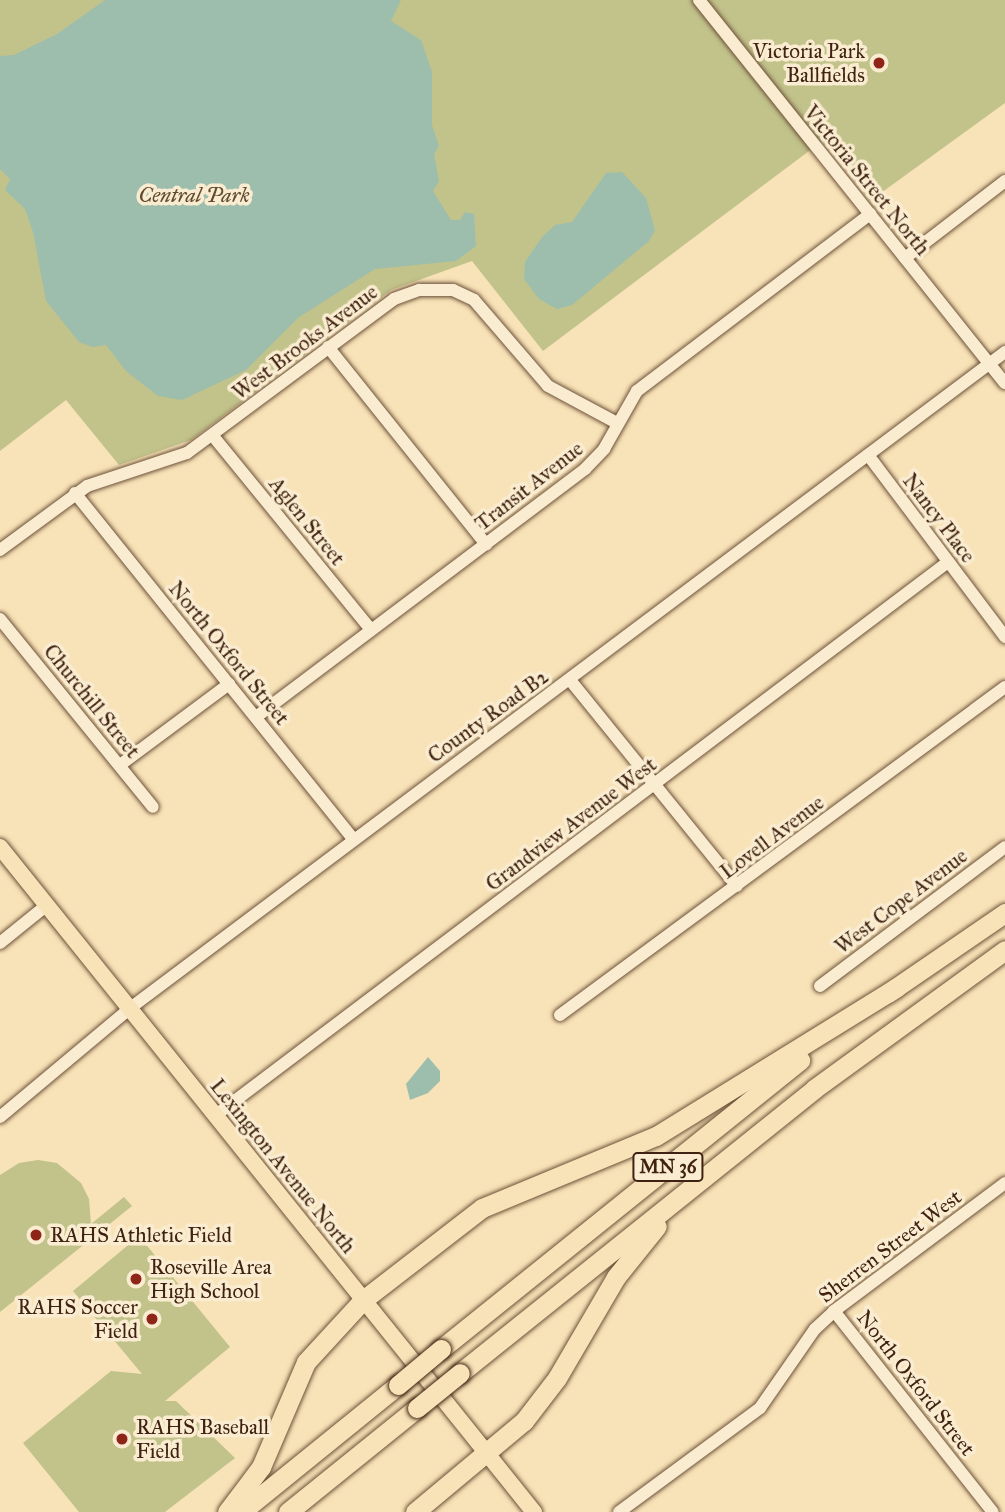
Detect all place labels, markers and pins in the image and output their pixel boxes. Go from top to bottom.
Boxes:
place label: Victoria Park Ballfields [753,38,865,88]
marker: Victoria Park Ballfields [871,55,887,71]
place label: RAHS Athletic Field [50,1222,232,1248]
marker: RAHS Athletic Field [28,1227,44,1243]
place label: Roseville Area High School [150,1254,272,1304]
marker: Roseville Area High School [128,1271,144,1287]
place label: RAHS Soccer Field [17,1294,138,1344]
marker: RAHS Soccer Field [144,1311,160,1327]
place label: RAHS Baseball Field [136,1414,269,1464]
marker: RAHS Baseball Field [114,1431,130,1447]

